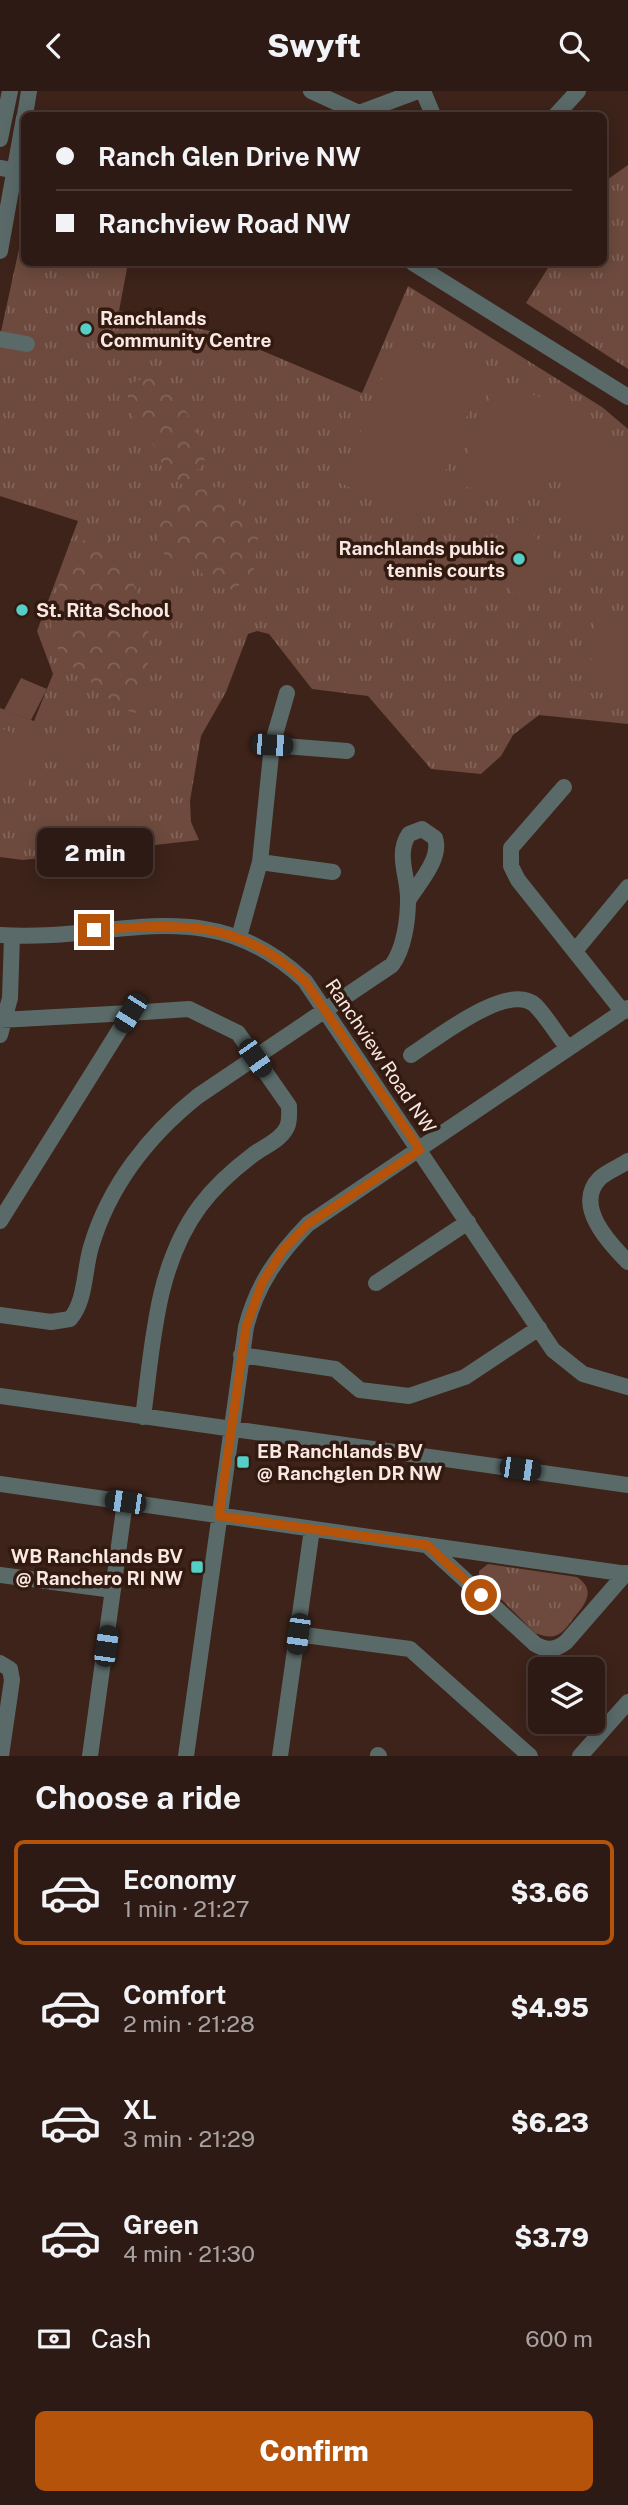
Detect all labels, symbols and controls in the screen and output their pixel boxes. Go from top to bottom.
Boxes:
icon: back [35,27,73,65]
text: Swyft [267,27,361,64]
icon: search [555,27,593,65]
text: Ranch Glen Drive NW [98,141,361,172]
text: Ranchview Road NW [98,208,351,239]
place label: Ranchlands Community Centre [100,307,271,351]
marker: Ranchlands Community Centre [78,321,94,337]
place label: Ranchlands public tennis courts [338,537,505,581]
marker: Ranchlands public tennis courts [511,551,527,567]
place label: St. Rita School [36,599,170,621]
marker: St. Rita School [14,602,30,618]
car [251,733,294,757]
callout: 2 min [36,829,152,877]
text: 2 min [64,839,126,866]
route end [78,914,110,946]
street label: Ranchview Road NW [321,975,441,1137]
car [110,990,151,1036]
car [235,1035,276,1081]
place label: EB Ranchlands BV @ Ranchglen DR NW [257,1440,443,1484]
marker: EB Ranchlands BV @ Ranchglen DR NW [235,1454,251,1470]
car [498,1456,543,1482]
car [103,1489,148,1515]
place label: WB Ranchlands BV @ Ranchero RI NW [11,1545,184,1589]
marker: WB Ranchlands BV @ Ranchero RI NW [189,1559,205,1575]
route start [465,1579,497,1611]
car [285,1612,312,1656]
car [93,1624,120,1668]
map controls [528,1657,605,1734]
button: layers [528,1657,605,1734]
text: Choose a ride [35,1779,241,1816]
icon: car [39,1861,102,1924]
text: Economy [123,1864,236,1895]
text: $3.66 [511,1877,589,1908]
text: 1 min · 21:27 [123,1895,250,1922]
icon: car [39,1976,102,2039]
text: Comfort [123,1979,226,2010]
text: $4.95 [511,1992,589,2023]
text: 2 min · 21:28 [123,2010,255,2037]
icon: car [39,2091,102,2154]
text: XL [123,2094,157,2125]
text: $6.23 [511,2107,589,2138]
text: 3 min · 21:29 [123,2125,255,2152]
icon: car [39,2206,102,2269]
text: Green [123,2209,199,2240]
text: $3.79 [514,2222,589,2253]
text: 4 min · 21:30 [123,2240,255,2267]
icon: cash [35,2320,73,2358]
text: Cash [91,2323,151,2354]
text: 600 m [525,2325,593,2352]
button: Confirm [35,2411,593,2491]

